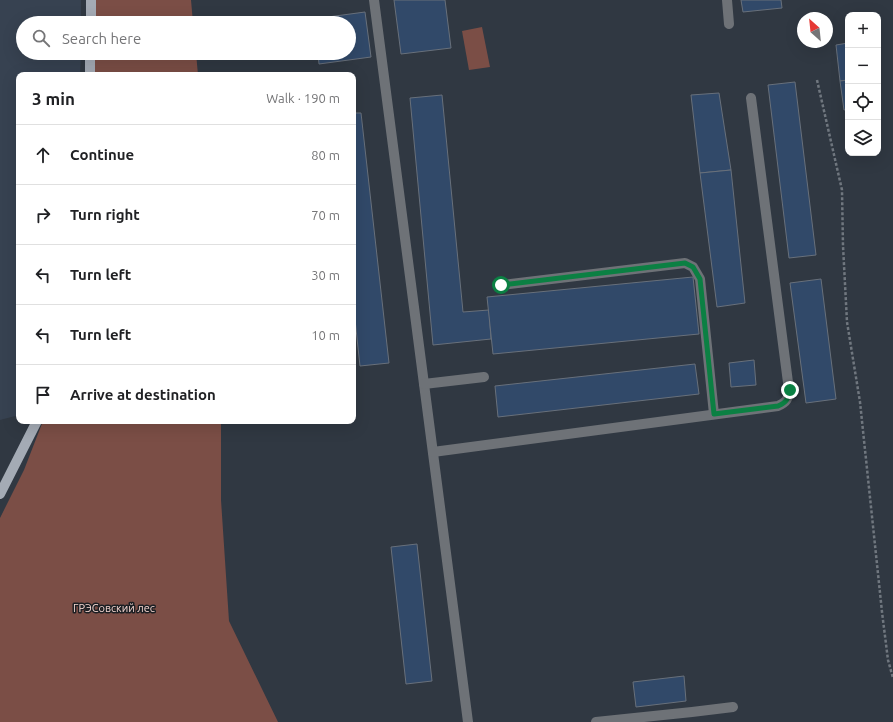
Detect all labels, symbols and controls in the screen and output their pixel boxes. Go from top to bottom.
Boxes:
north arrow [797,12,833,48]
map controls [845,12,881,156]
button: + [845,12,881,48]
search box [16,16,356,60]
icon: search [30,27,52,49]
text: Search here [62,30,141,47]
button: − [845,48,881,84]
button: locate [845,84,881,120]
text: 3 min [32,89,75,108]
text: Walk · 190 m [266,91,340,105]
button: layers [845,120,881,156]
icon: ahead [32,144,54,166]
text: Continue [70,146,134,163]
text: 80 m [311,148,340,162]
icon: right [32,204,54,226]
text: Turn right [70,206,140,223]
text: 70 m [311,208,340,222]
icon: left [32,264,54,286]
text: Turn left [70,266,131,283]
text: 30 m [311,268,340,282]
route start [492,276,510,294]
icon: left [32,324,54,346]
text: Turn left [70,326,131,343]
text: 10 m [311,328,340,342]
route end [781,381,799,399]
icon: arrive [32,384,54,406]
text: Arrive at destination [70,386,216,403]
park label: ГРЭСовский лес [73,602,155,614]

